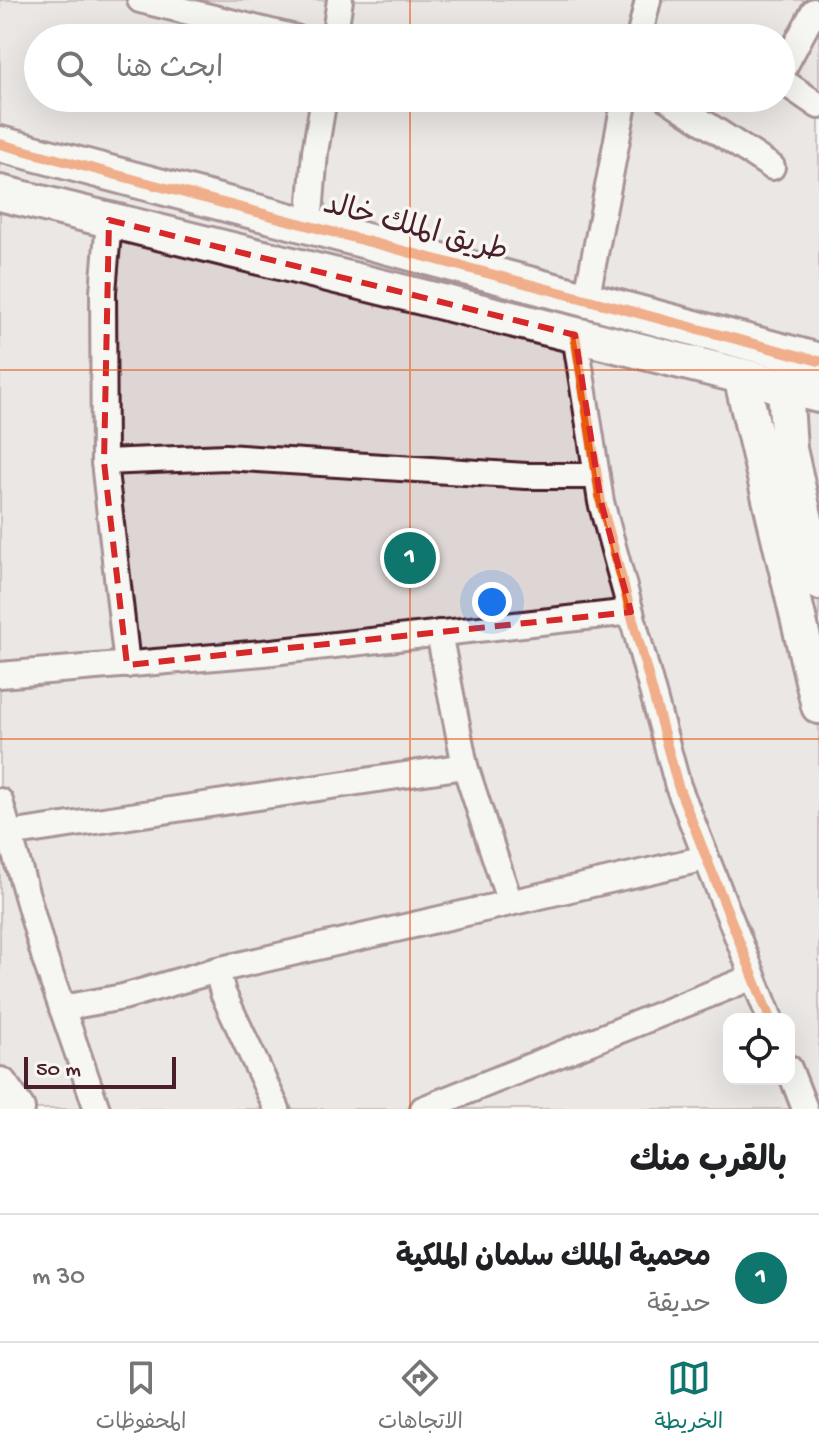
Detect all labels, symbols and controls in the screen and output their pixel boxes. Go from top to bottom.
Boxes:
search box [24,24,795,112]
icon: search [52,46,96,90]
text: ابحث هنا [116,53,223,88]
street label: طريق الملك خالد [319,189,511,271]
pin: 1 [384,528,436,588]
your location [472,582,512,622]
map controls [723,1013,795,1085]
button: locate [723,1013,795,1085]
scale bar [24,1053,176,1089]
text: 50 m [36,1058,81,1084]
text: بالقرب منك [630,1144,787,1184]
text: محمية الملك سلمان الملكية [396,1242,711,1277]
text: 30 m [32,1263,85,1294]
text: 1 [756,1263,766,1294]
text: حديقة [647,1291,711,1322]
tab: المحفوظات [96,1356,186,1440]
tab: الاتجاهات [378,1356,463,1440]
tab: الخريطة [655,1356,723,1440]

